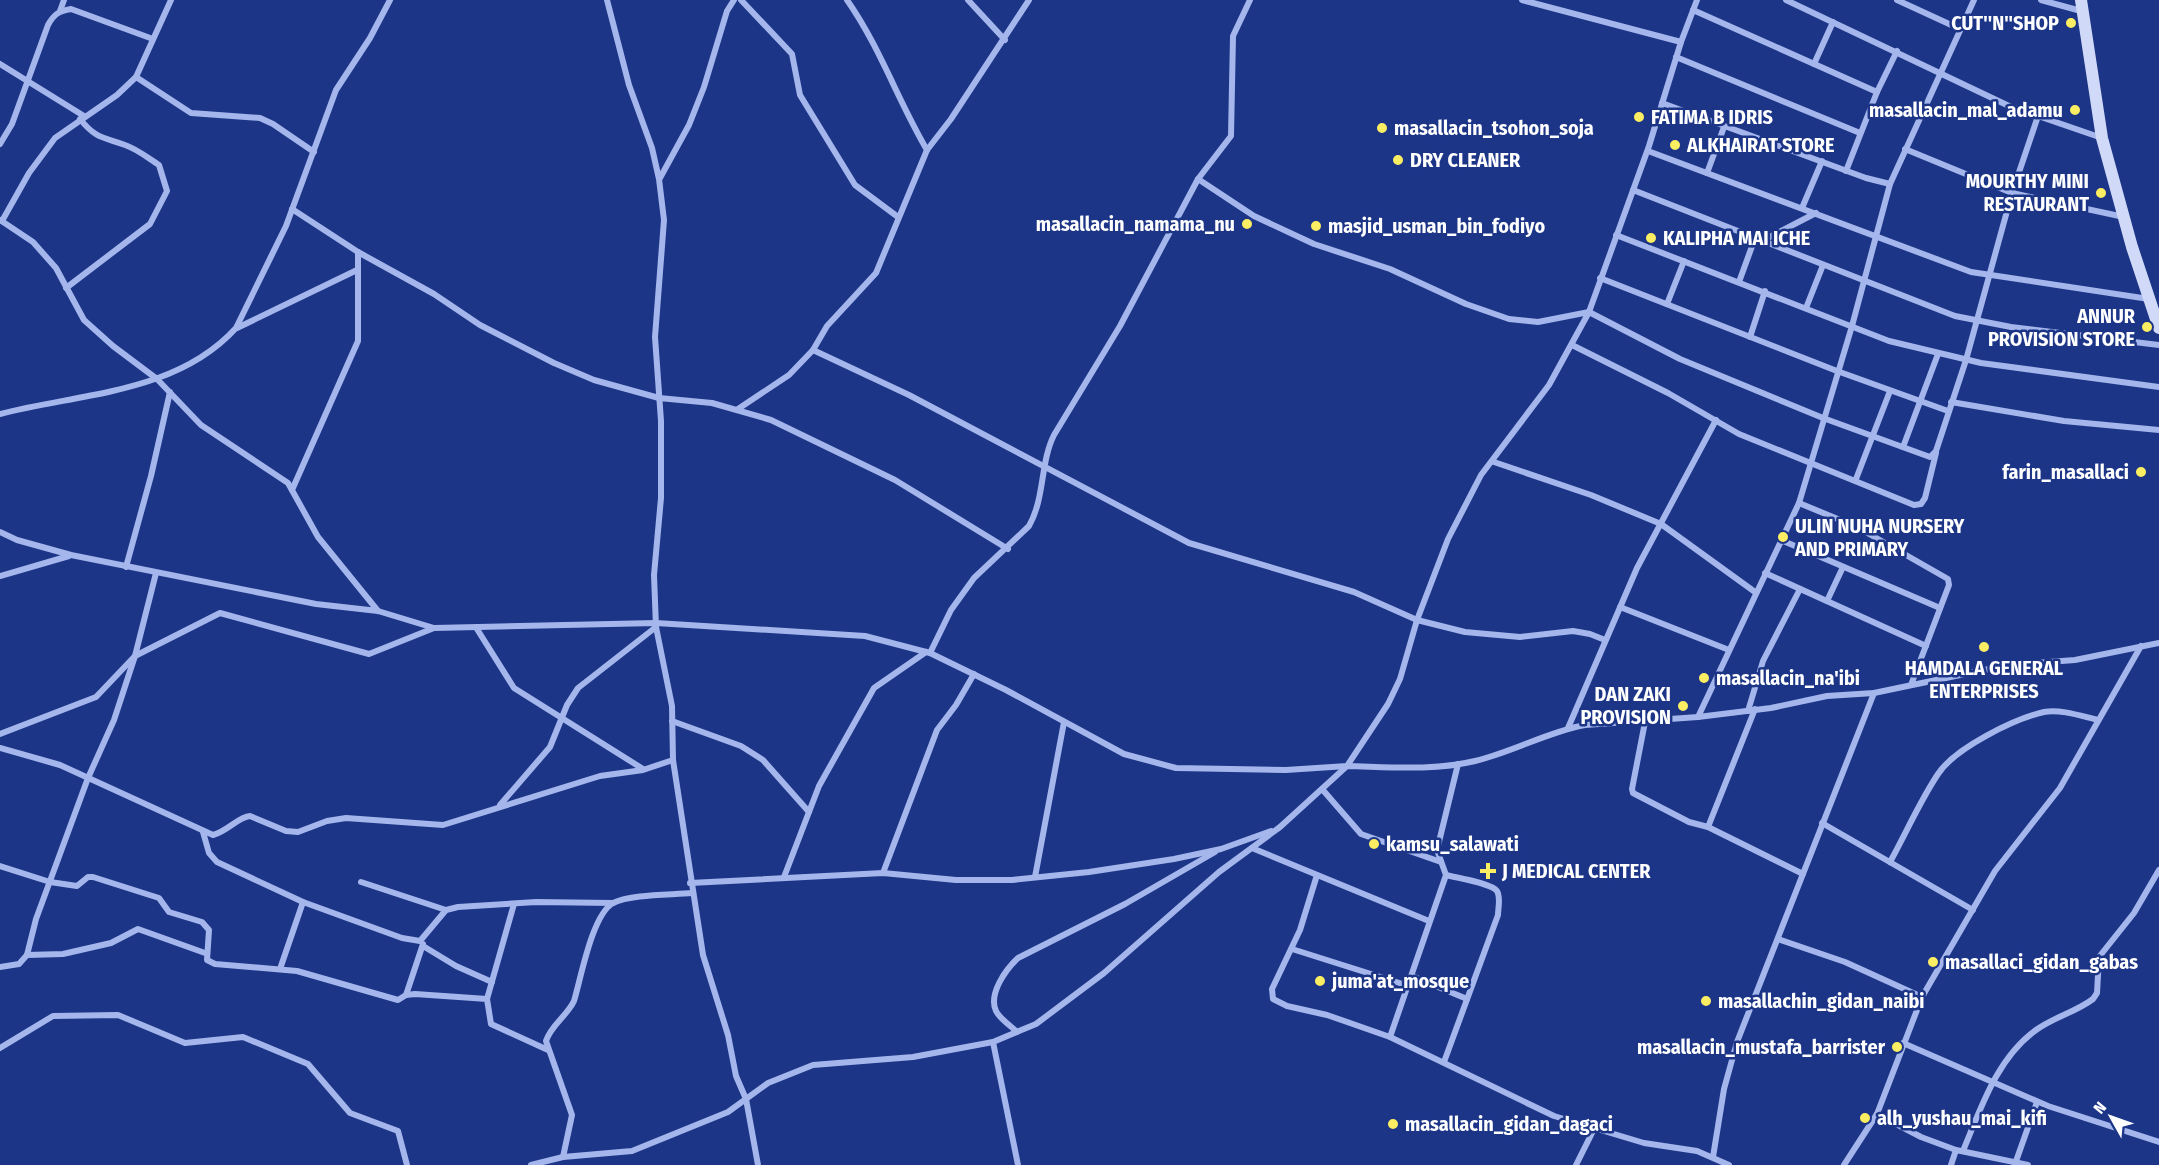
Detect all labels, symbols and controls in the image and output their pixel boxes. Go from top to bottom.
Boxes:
place label: CUT''N''SHOP [1951,11,2059,35]
marker: CUT''N''SHOP [2064,16,2078,30]
place label: masallacin_mal_adamu [1869,98,2063,122]
marker: masallacin_mal_adamu [2068,103,2082,117]
place label: FATIMA B IDRIS [1651,105,1773,129]
marker: FATIMA B IDRIS [1632,110,1646,124]
place label: masallacin_tsohon_soja [1394,116,1594,140]
marker: masallacin_tsohon_soja [1375,121,1389,135]
place label: ALKHAIRAT STORE [1686,133,1835,157]
marker: ALKHAIRAT STORE [1668,138,1682,152]
place label: DRY CLEANER [1410,148,1521,172]
marker: DRY CLEANER [1391,153,1405,167]
place label: MOURTHY MINI RESTAURANT [1966,169,2089,216]
marker: MOURTHY MINI RESTAURANT [2094,186,2108,200]
place label: masallacin_namama_nu [1036,212,1235,236]
place label: masjid_usman_bin_fodiyo [1328,214,1545,238]
marker: masallacin_namama_nu [1240,217,1254,231]
marker: masjid_usman_bin_fodiyo [1309,219,1323,233]
place label: KALIPHA MAI ICHE [1663,226,1810,250]
marker: KALIPHA MAI ICHE [1644,231,1658,245]
place label: ANNUR PROVISION STORE [1988,304,2136,351]
marker: ANNUR PROVISION STORE [2140,320,2154,334]
place label: farin_masallaci [2002,460,2129,484]
marker: farin_masallaci [2134,465,2148,479]
place label: ULIN NUHA NURSERY AND PRIMARY [1794,514,1966,561]
marker: ULIN NUHA NURSERY AND PRIMARY [1776,530,1790,544]
marker: HAMDALA GENERAL ENTERPRISES [1977,640,1991,654]
place label: HAMDALA GENERAL ENTERPRISES [1905,656,2064,703]
place label: masallacin_na'ibi [1716,666,1860,690]
marker: masallacin_na'ibi [1697,671,1711,685]
place label: DAN ZAKI PROVISION [1580,682,1671,729]
marker: DAN ZAKI PROVISION [1676,699,1690,713]
place label: kamsu_salawati [1386,832,1519,856]
marker: kamsu_salawati [1367,837,1381,851]
place label: J MEDICAL CENTER [1501,859,1651,883]
marker: J MEDICAL CENTER [1479,862,1497,880]
place label: masallaci_gidan_gabas [1945,950,2138,974]
marker: masallaci_gidan_gabas [1926,955,1940,969]
place label: juma'at_mosque [1331,969,1469,993]
marker: juma'at_mosque [1313,974,1327,988]
place label: masallachin_gidan_naibi [1718,989,1924,1013]
marker: masallachin_gidan_naibi [1699,994,1713,1008]
place label: masallacin_mustafa_barrister [1637,1035,1886,1059]
marker: masallacin_mustafa_barrister [1890,1040,1904,1054]
north arrow [2081,1087,2141,1147]
text: N [2090,1098,2110,1117]
place label: alh_yushau_mai_kifi [1877,1106,2047,1130]
marker: alh_yushau_mai_kifi [1858,1111,1872,1125]
place label: masallacin_gidan_dagaci [1405,1112,1613,1136]
marker: masallacin_gidan_dagaci [1386,1117,1400,1131]

